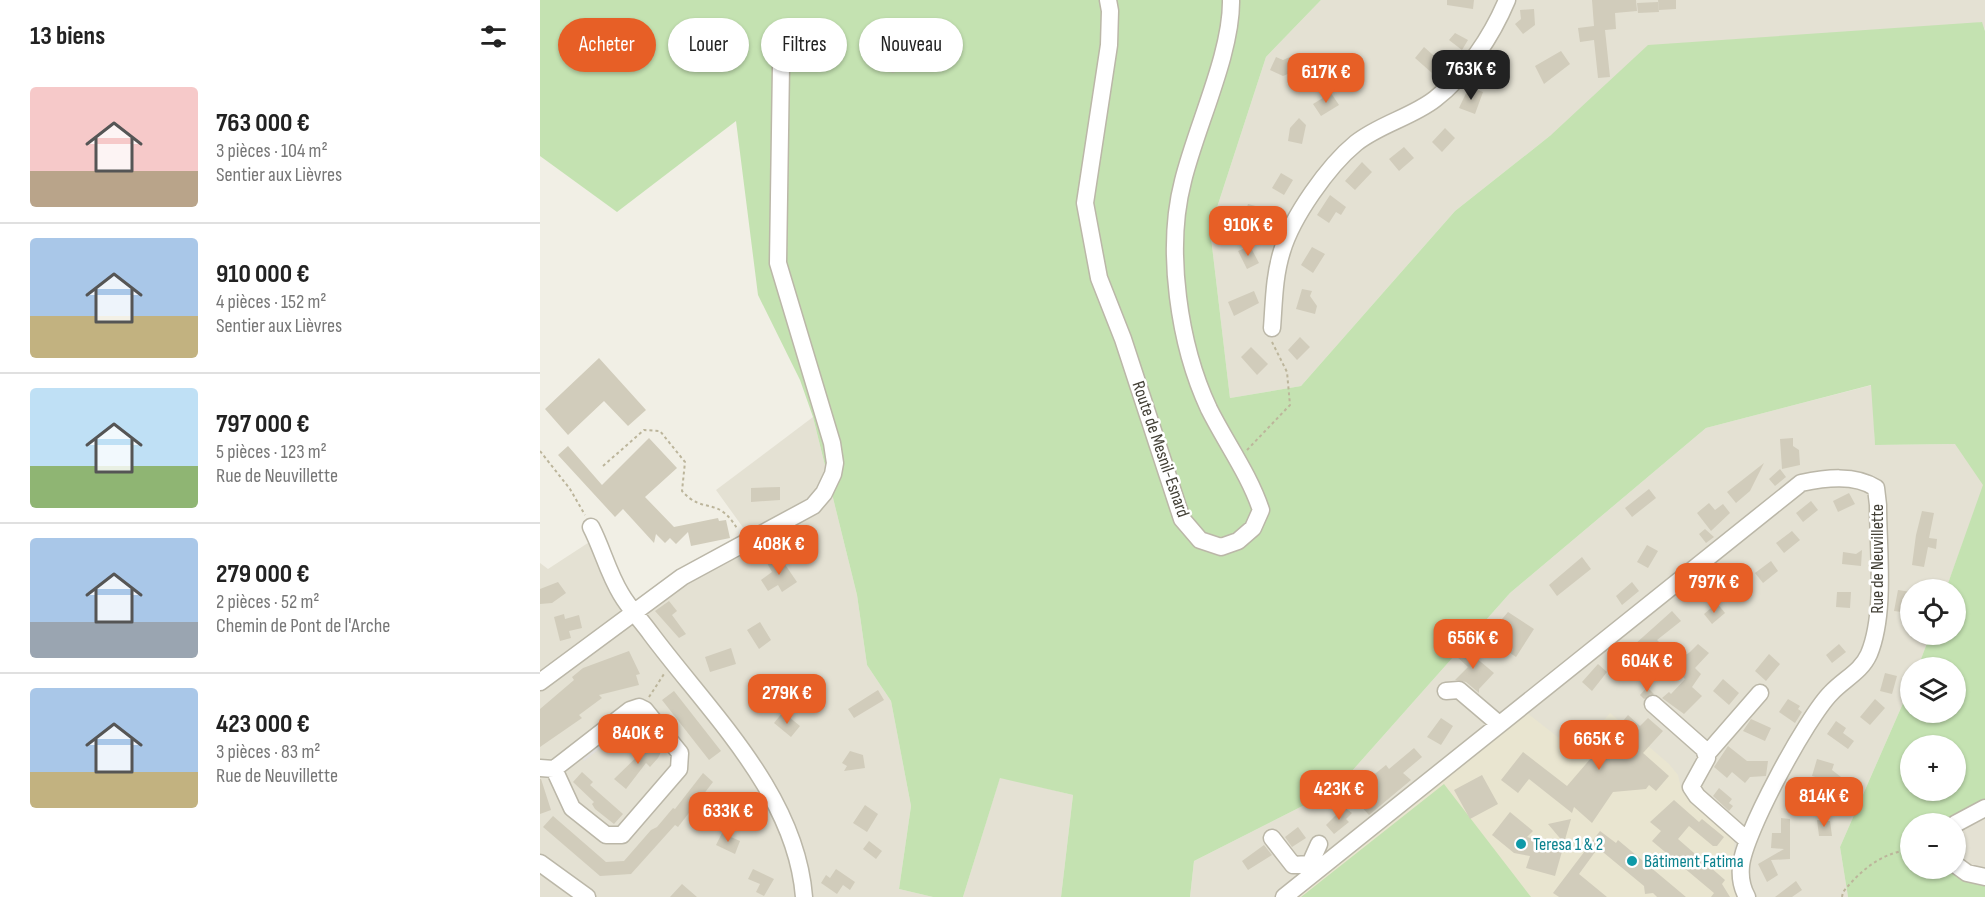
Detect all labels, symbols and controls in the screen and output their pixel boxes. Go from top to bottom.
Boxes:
chip: Acheter [558,18,656,72]
chip: Louer [668,18,749,72]
chip: Filtres [761,18,847,72]
chip: Nouveau [859,18,963,72]
icon: filters [477,20,510,53]
text: 13 biens [30,21,105,52]
pin: 763K € [1422,50,1520,101]
pin: 617K € [1277,53,1375,104]
text: 763K € [1446,57,1496,81]
text: 617K € [1301,60,1351,84]
text: 763 000 € [216,108,310,139]
icon: home [78,111,150,183]
text: 3 pièces · 104 m² [216,139,328,163]
text: Sentier aux Lièvres [216,163,342,187]
pin: 910K € [1199,206,1297,257]
text: 910K € [1223,213,1273,237]
text: 910 000 € [216,259,309,290]
icon: home [78,262,150,334]
text: 4 pièces · 152 m² [216,290,327,314]
text: Sentier aux Lièvres [216,314,342,338]
street label: Route de Mesnil-Esnard [1127,378,1194,520]
text: 797 000 € [216,409,310,440]
icon: home [78,412,150,484]
text: 5 pièces · 123 m² [216,440,327,464]
text: Rue de Neuvillette [216,464,338,488]
street label: Rue de Neuvillette [1867,504,1888,614]
pin: 408K € [730,525,828,576]
text: 408K € [753,532,805,556]
text: 279 000 € [216,559,310,590]
icon: home [78,562,150,634]
pin: 797K € [1665,563,1763,614]
text: 797K € [1689,570,1739,594]
map controls [1900,579,1966,879]
button: locate [1900,579,1966,645]
text: 2 pièces · 52 m² [216,590,319,614]
text: Chemin de Pont de l'Arche [216,614,390,638]
pin: 656K € [1424,619,1522,670]
text: 656K € [1448,626,1498,650]
pin: 604K € [1598,642,1696,693]
text: 604K € [1621,649,1673,673]
button: layers [1900,657,1966,723]
pin: 279K € [738,674,836,725]
text: 279K € [762,681,812,705]
text: 423 000 € [216,709,310,740]
icon: home [78,712,150,784]
pin: 840K € [589,714,687,765]
pin: 665K € [1550,720,1648,771]
text: 840K € [612,721,664,745]
text: 665K € [1574,727,1624,751]
button: + [1900,735,1966,801]
text: 3 pièces · 83 m² [216,740,320,764]
text: Rue de Neuvillette [216,764,338,788]
pin: 423K € [1290,770,1388,821]
text: 423K € [1314,777,1364,801]
pin: 814K € [1775,777,1873,828]
text: 814K € [1799,784,1849,808]
pin: 633K € [679,792,777,843]
text: 633K € [703,799,753,823]
button: − [1900,813,1966,879]
place label: Teresa 1 & 2 [1533,834,1603,855]
marker: Teresa 1 & 2 [1514,837,1528,851]
place label: Bâtiment Fatima [1644,851,1744,872]
marker: Bâtiment Fatima [1625,854,1639,868]

